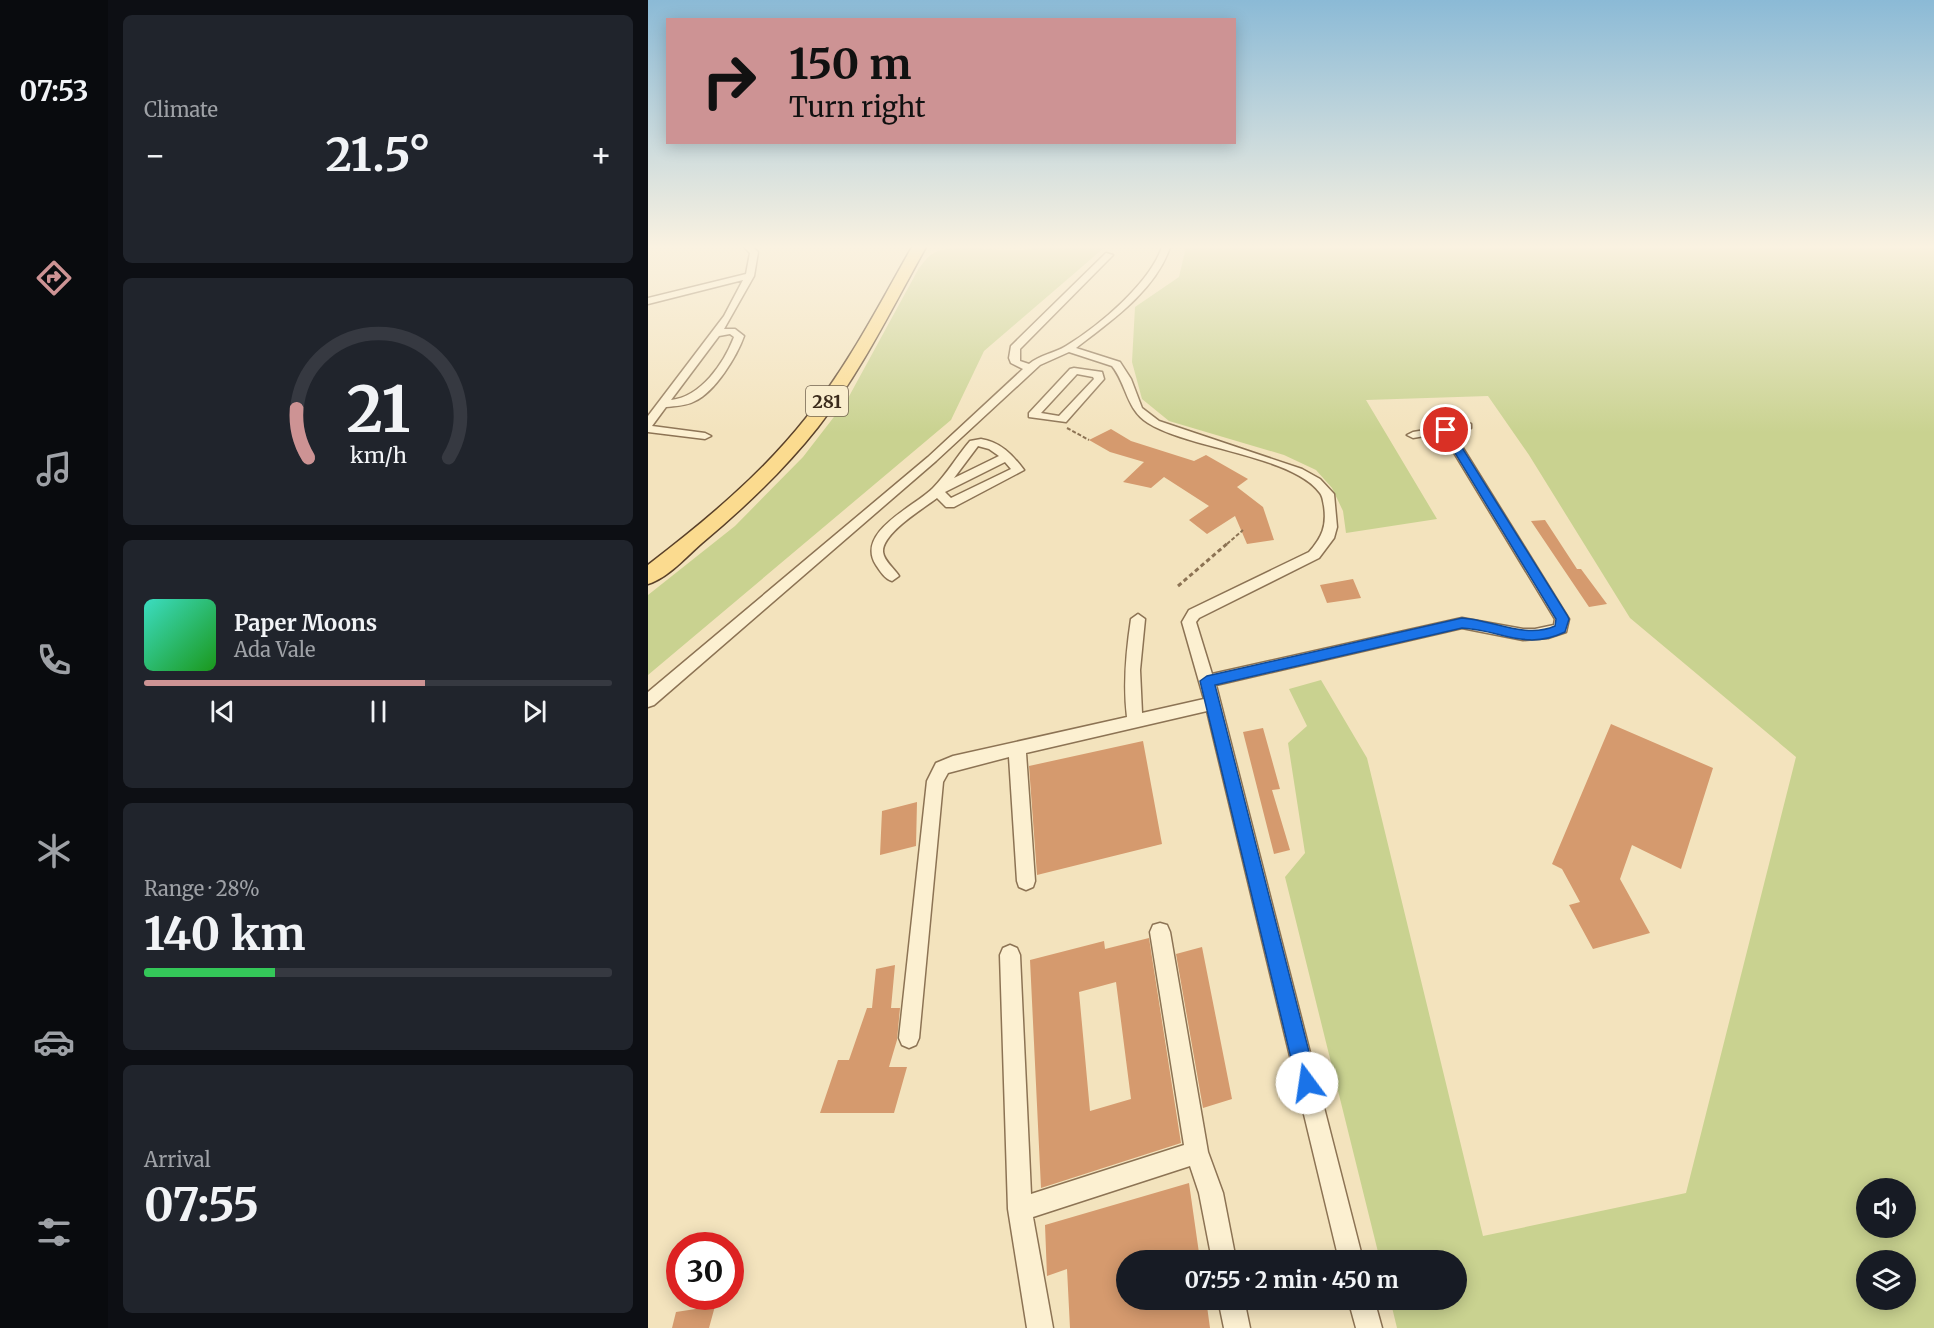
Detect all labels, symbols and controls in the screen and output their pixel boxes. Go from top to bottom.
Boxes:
text: 150 m [789,38,911,90]
icon: right [690,42,768,120]
text: 07:53 [20,74,88,108]
text: Turn right [789,90,926,124]
text: Climate [144,97,218,122]
text: 21.5° [326,127,430,183]
text: − [144,135,166,176]
text: + [590,135,612,176]
icon: directions [33,257,75,299]
text: 21 [346,372,410,450]
road number: 281 [806,386,848,416]
pin [1420,404,1471,455]
icon: arrive [1429,413,1462,446]
text: km/h [350,443,406,470]
icon: music [33,448,75,490]
text: Paper Moons [234,609,377,637]
text: Ada Vale [234,637,315,662]
icon: phone [33,639,75,681]
icon: previous [206,695,239,728]
icon: pause [362,695,395,728]
icon: next [518,695,551,728]
icon: climate [33,830,75,872]
text: Range · 28% [144,876,260,901]
text: 140 km [144,906,305,962]
icon: car [33,1021,75,1063]
position arrow [1275,1051,1339,1115]
text: Arrival [144,1147,211,1172]
text: 07:55 [144,1177,259,1233]
map controls [1856,1178,1916,1310]
button: sound [1856,1178,1916,1238]
icon: filters [33,1211,75,1253]
speed limit sign: 30 [666,1232,744,1310]
button: layers [1856,1250,1916,1310]
text: 07:55 · 2 min · 450 m [1184,1266,1399,1294]

